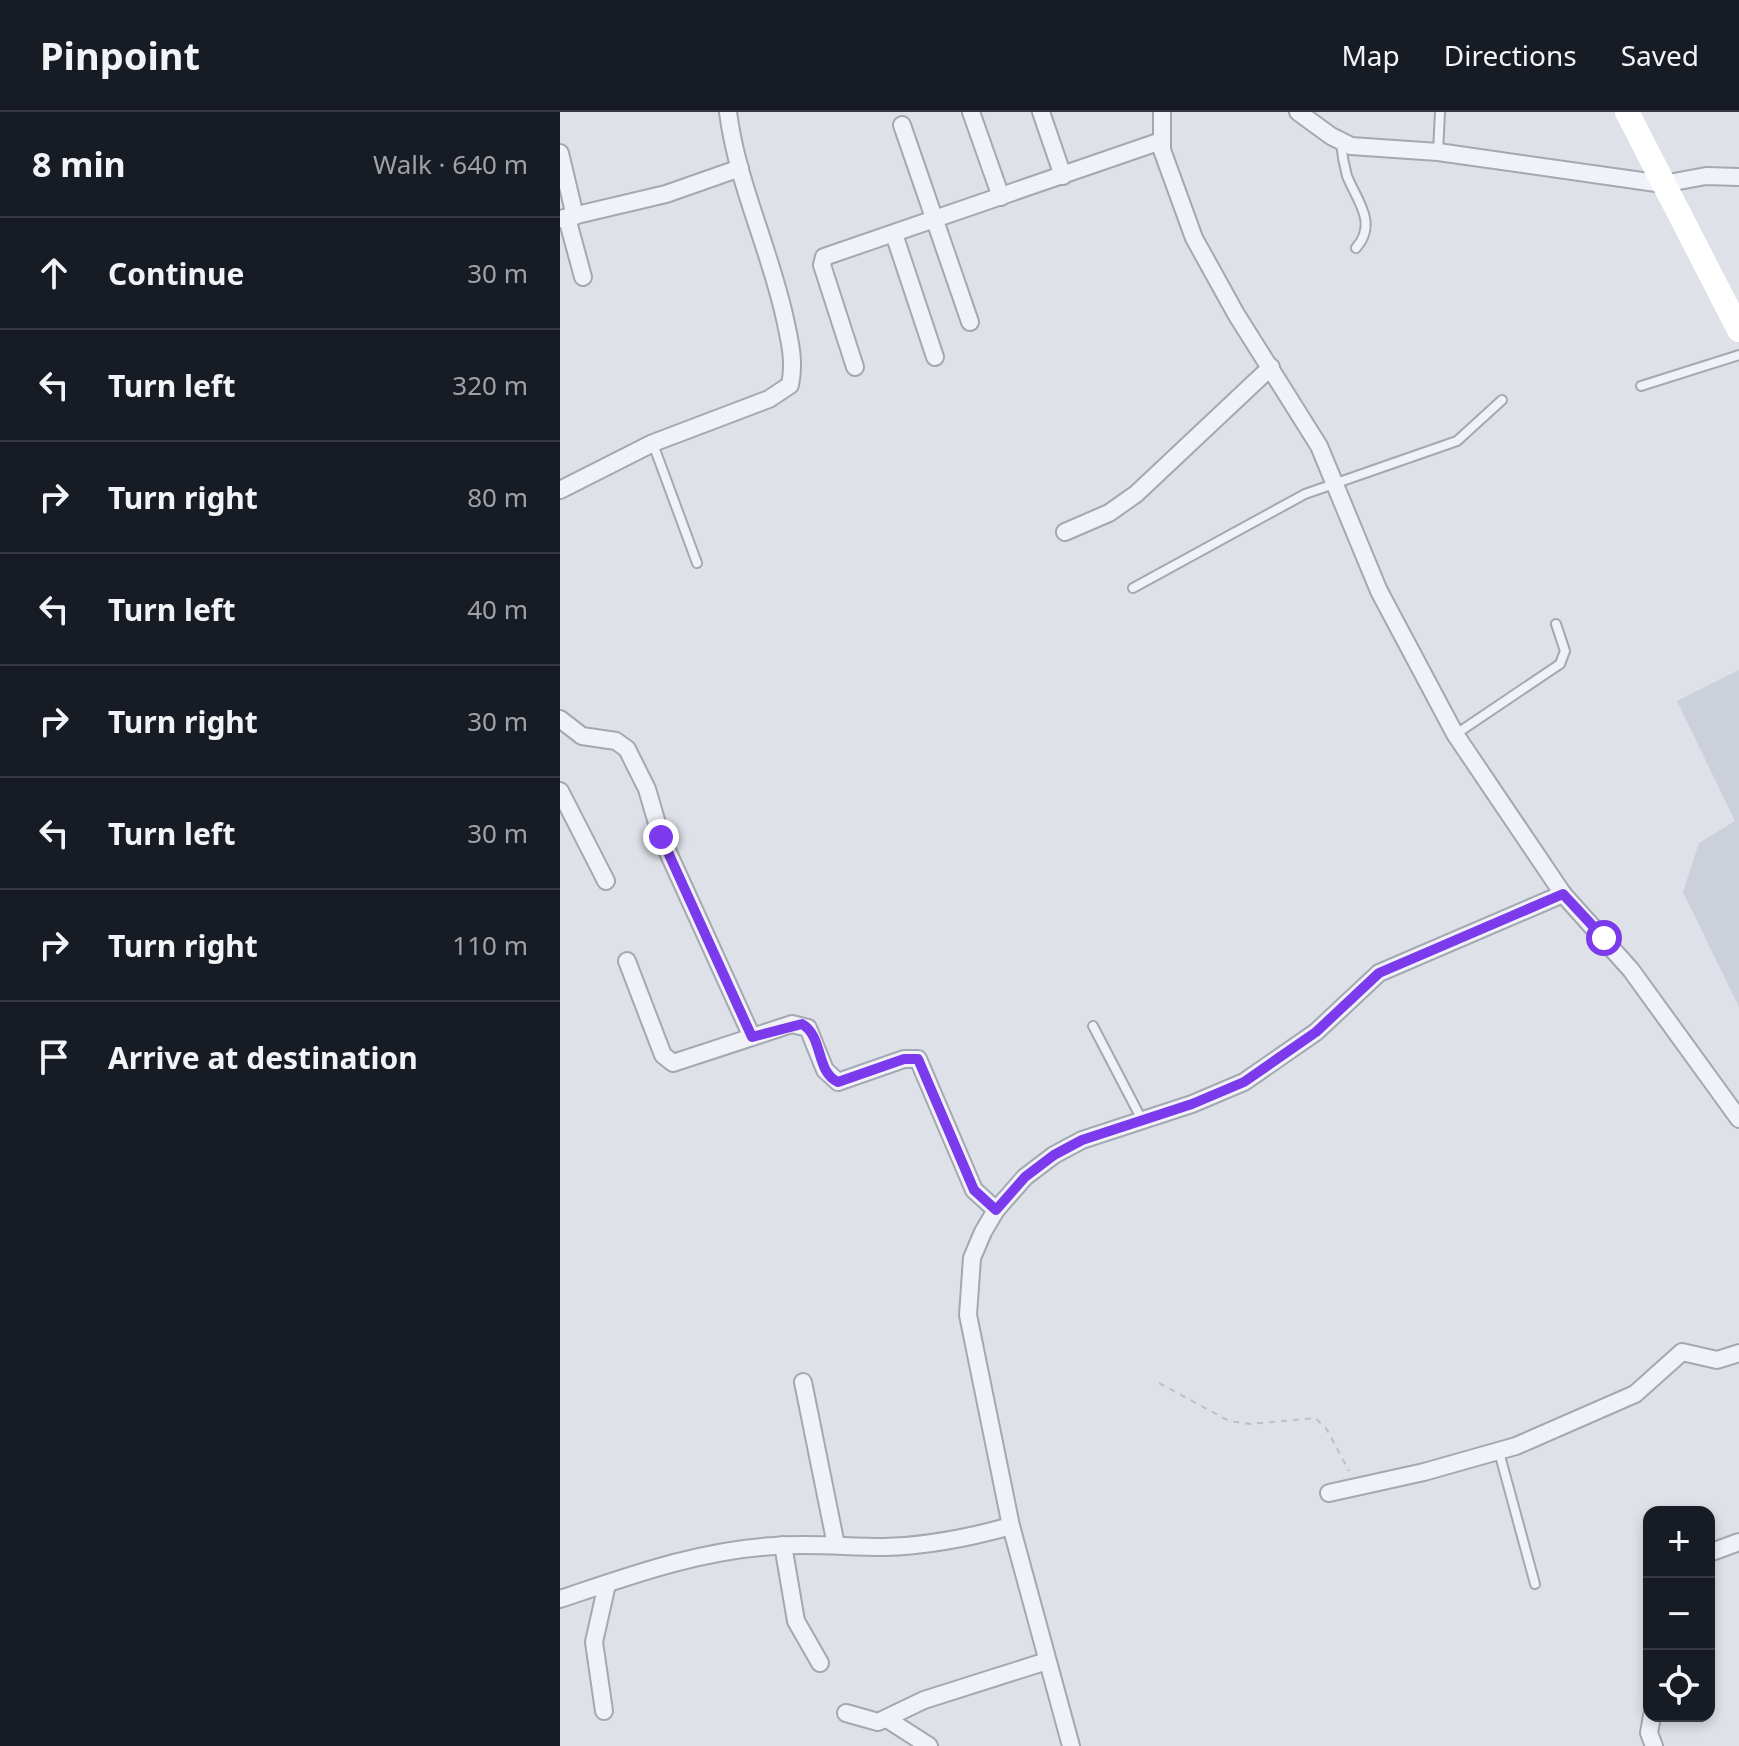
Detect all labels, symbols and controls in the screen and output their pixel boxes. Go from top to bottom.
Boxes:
text: Pinpoint [40,29,200,81]
text: Map [1341,36,1400,74]
text: Directions [1444,36,1577,74]
text: Saved [1621,36,1699,74]
text: 8 min [32,141,126,187]
text: Walk · 640 m [373,146,528,182]
icon: ahead [32,251,76,295]
text: Continue [108,253,244,294]
text: 30 m [467,255,528,291]
icon: left [32,363,76,407]
text: Turn left [108,365,236,406]
text: 320 m [452,367,528,403]
icon: right [32,475,76,519]
text: Turn right [108,477,258,518]
text: 80 m [467,479,528,515]
icon: left [32,587,76,631]
text: Turn left [108,589,236,630]
text: 40 m [467,591,528,627]
icon: right [32,699,76,743]
text: Turn right [108,701,258,742]
text: 30 m [467,703,528,739]
icon: left [32,811,76,855]
text: Turn left [108,813,236,854]
text: 30 m [467,815,528,851]
route end [643,819,679,855]
route start [1586,920,1622,956]
icon: right [32,923,76,967]
text: Turn right [108,925,258,966]
text: 110 m [452,927,528,963]
icon: arrive [32,1035,76,1079]
text: Arrive at destination [108,1037,418,1078]
map controls [1643,1506,1715,1722]
button: + [1643,1506,1715,1578]
button: − [1643,1578,1715,1650]
button: locate [1643,1650,1715,1722]

